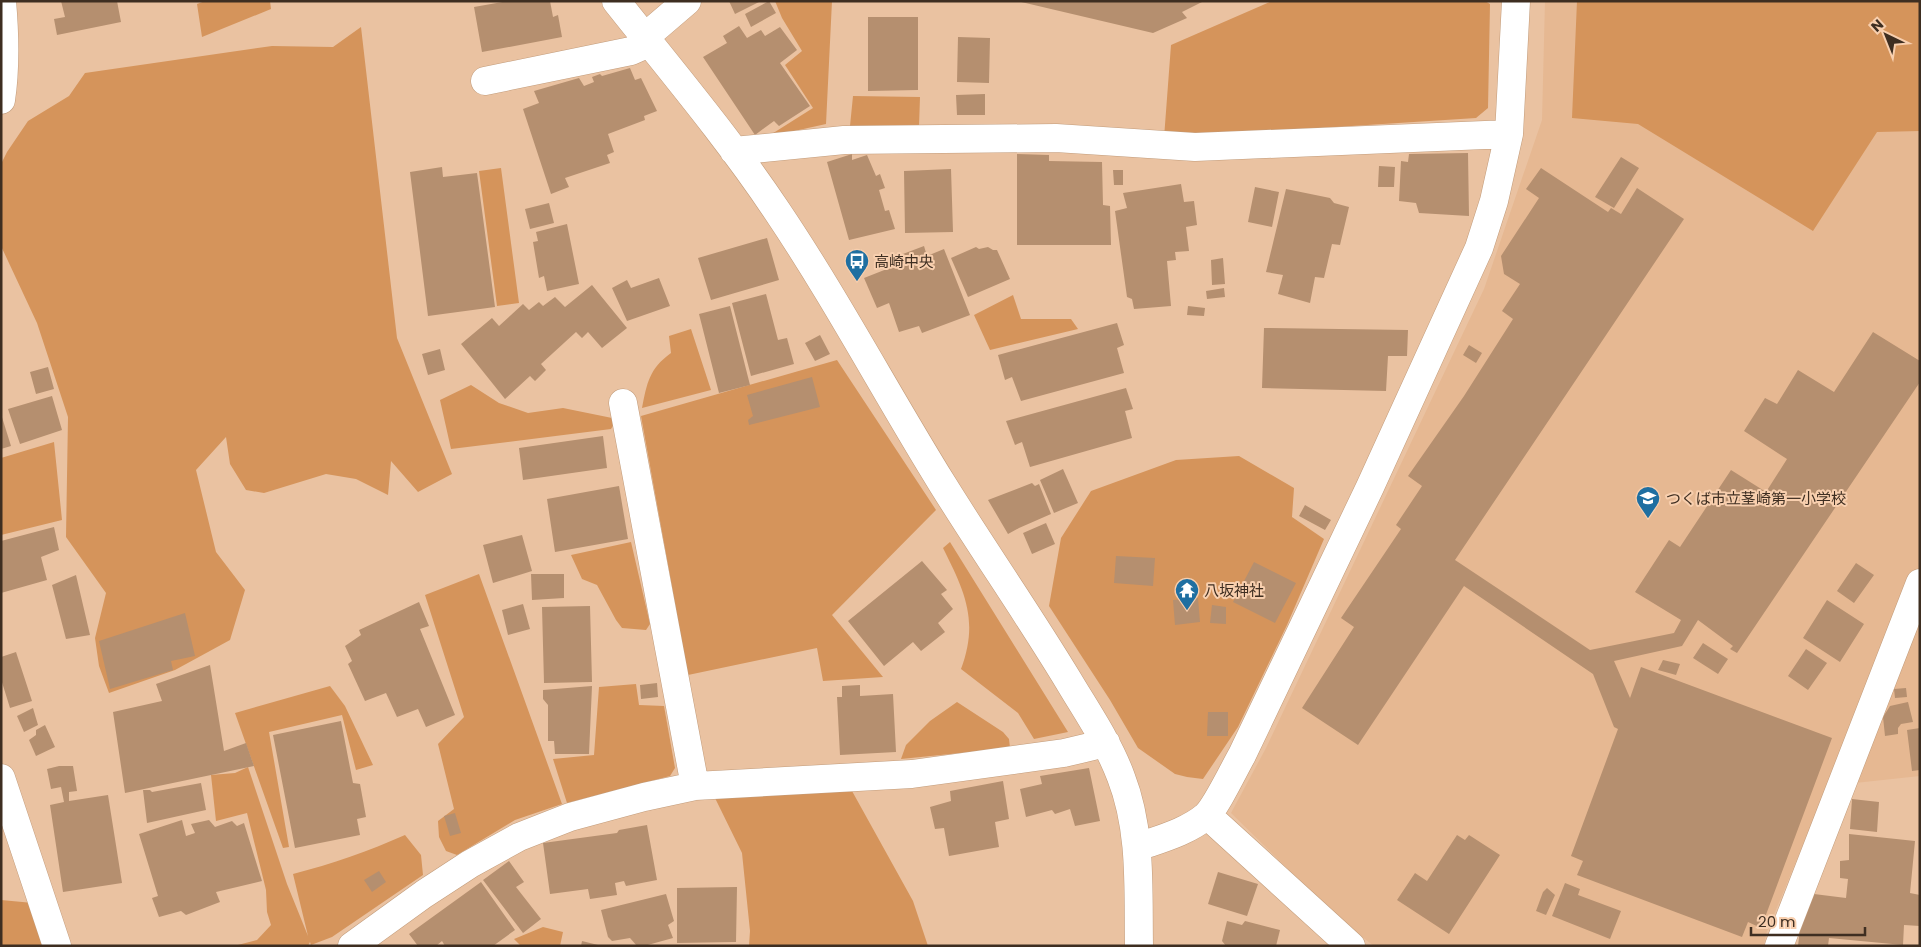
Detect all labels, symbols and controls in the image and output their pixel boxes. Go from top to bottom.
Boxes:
north arrow [1861,10,1911,60]
text: N [1866,15,1888,36]
bus stop icon: 高崎中央 [844,248,870,282]
place label: 高崎中央 [874,251,934,272]
school or university icon: つくば市立茎崎第一小学校 [1635,485,1661,519]
place label: つくば市立茎崎第一小学校 [1666,488,1846,509]
temple icon: 八坂神社 [1174,577,1200,611]
place label: 八坂神社 [1204,580,1264,601]
scale bar [1751,904,1865,936]
text: 20 m [1758,911,1796,932]

